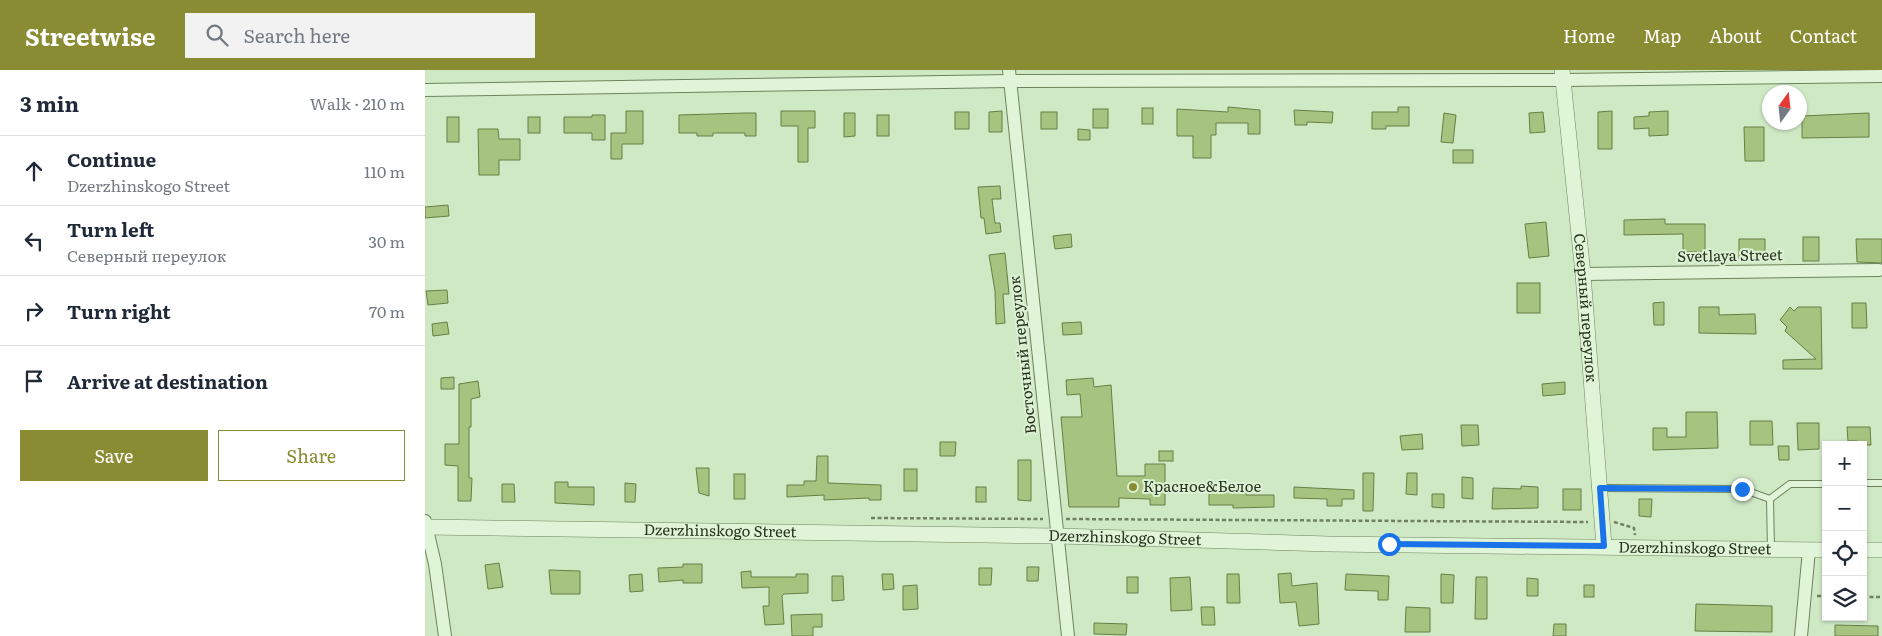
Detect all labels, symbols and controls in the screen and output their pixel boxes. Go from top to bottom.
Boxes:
search box [185,13,535,58]
text: Streetwise [25,18,155,53]
icon: search [203,21,231,49]
text: Search here [243,21,350,49]
text: Home [1563,22,1615,49]
text: Map [1643,22,1681,49]
text: About [1709,22,1762,49]
text: Contact [1790,22,1857,49]
north arrow [1762,85,1807,130]
text: 3 min [20,87,79,118]
text: Walk · 210 m [310,91,405,115]
text: Continue [67,145,156,173]
icon: ahead [20,157,48,185]
text: 110 m [364,159,405,183]
text: Dzerzhinskogo Street [67,173,230,197]
text: Turn left [67,215,154,243]
icon: left [20,227,48,255]
text: 30 m [368,229,405,253]
street label: Северный переулок [1569,232,1604,383]
street label: Svetlaya Street [1677,242,1783,267]
text: Северный переулок [67,243,226,267]
street label: Восточный переулок [1002,275,1041,435]
icon: right [20,297,48,325]
text: Turn right [67,297,171,325]
text: 70 m [369,299,405,323]
icon: arrive [20,367,48,395]
text: Arrive at destination [67,367,268,395]
button: Save [20,430,208,481]
button: Share [218,430,405,481]
map controls [1822,441,1867,621]
button: + [1822,441,1867,486]
place label: Красное&Белое [1143,474,1261,497]
route end [1731,478,1754,501]
marker: Красное&Белое [1127,481,1139,493]
button: − [1822,486,1867,531]
street label: Dzerzhinskogo Street [643,517,797,542]
street label: Dzerzhinskogo Street [1048,523,1202,550]
button: locate [1822,531,1867,576]
route start [1378,533,1401,556]
street label: Dzerzhinskogo Street [1618,534,1771,559]
button: layers [1822,576,1867,621]

